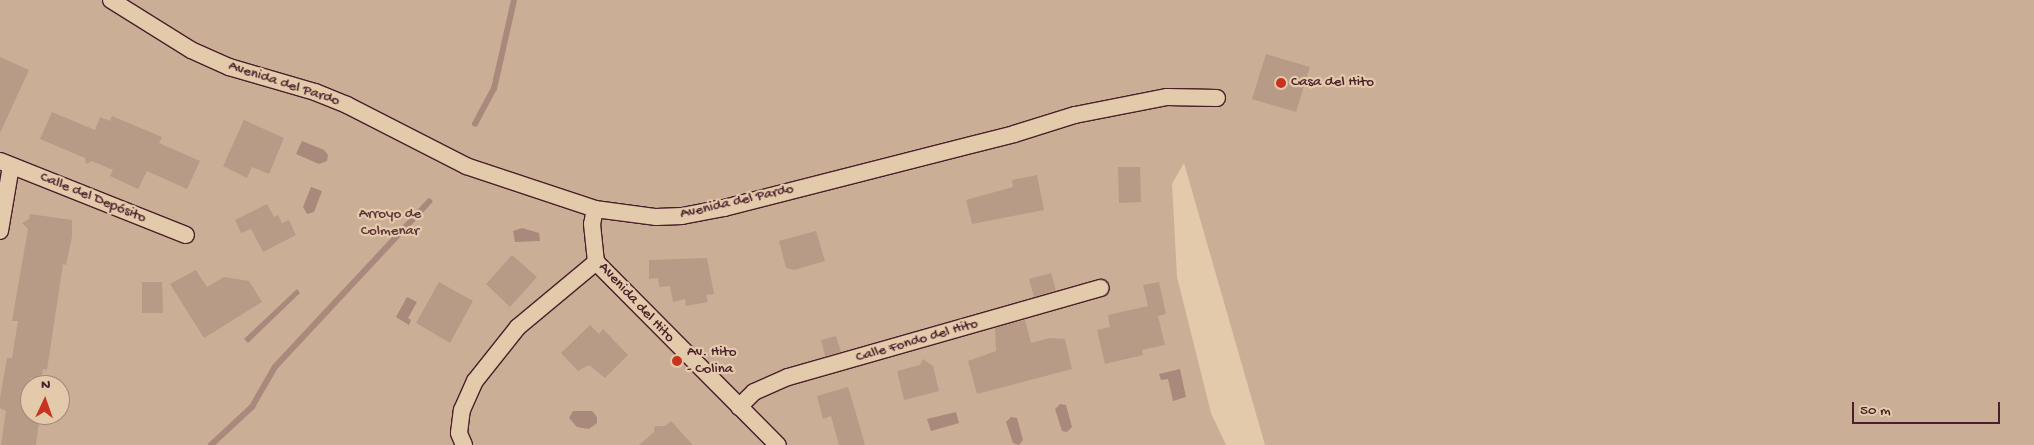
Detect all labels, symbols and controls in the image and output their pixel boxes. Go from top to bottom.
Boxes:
street label: Avenida del Pardo [226,57,342,111]
place label: Casa del Hito [1291,74,1374,92]
marker: Casa del Hito [1275,77,1287,89]
street label: Calle del Depósito [37,168,149,228]
street label: Avenida del Pardo [678,180,796,224]
park label: Arroyo de Colmenar [359,205,421,240]
street label: Avenida del Hito [594,259,678,347]
street label: Calle Fondo del Hito [854,315,980,367]
place label: Av. Hito - Colina [687,343,736,378]
marker: Av. Hito - Colina [671,355,683,367]
north arrow [20,375,70,425]
text: N [41,377,51,394]
scale bar [1854,392,2002,424]
text: 50 m [1860,402,1891,420]

